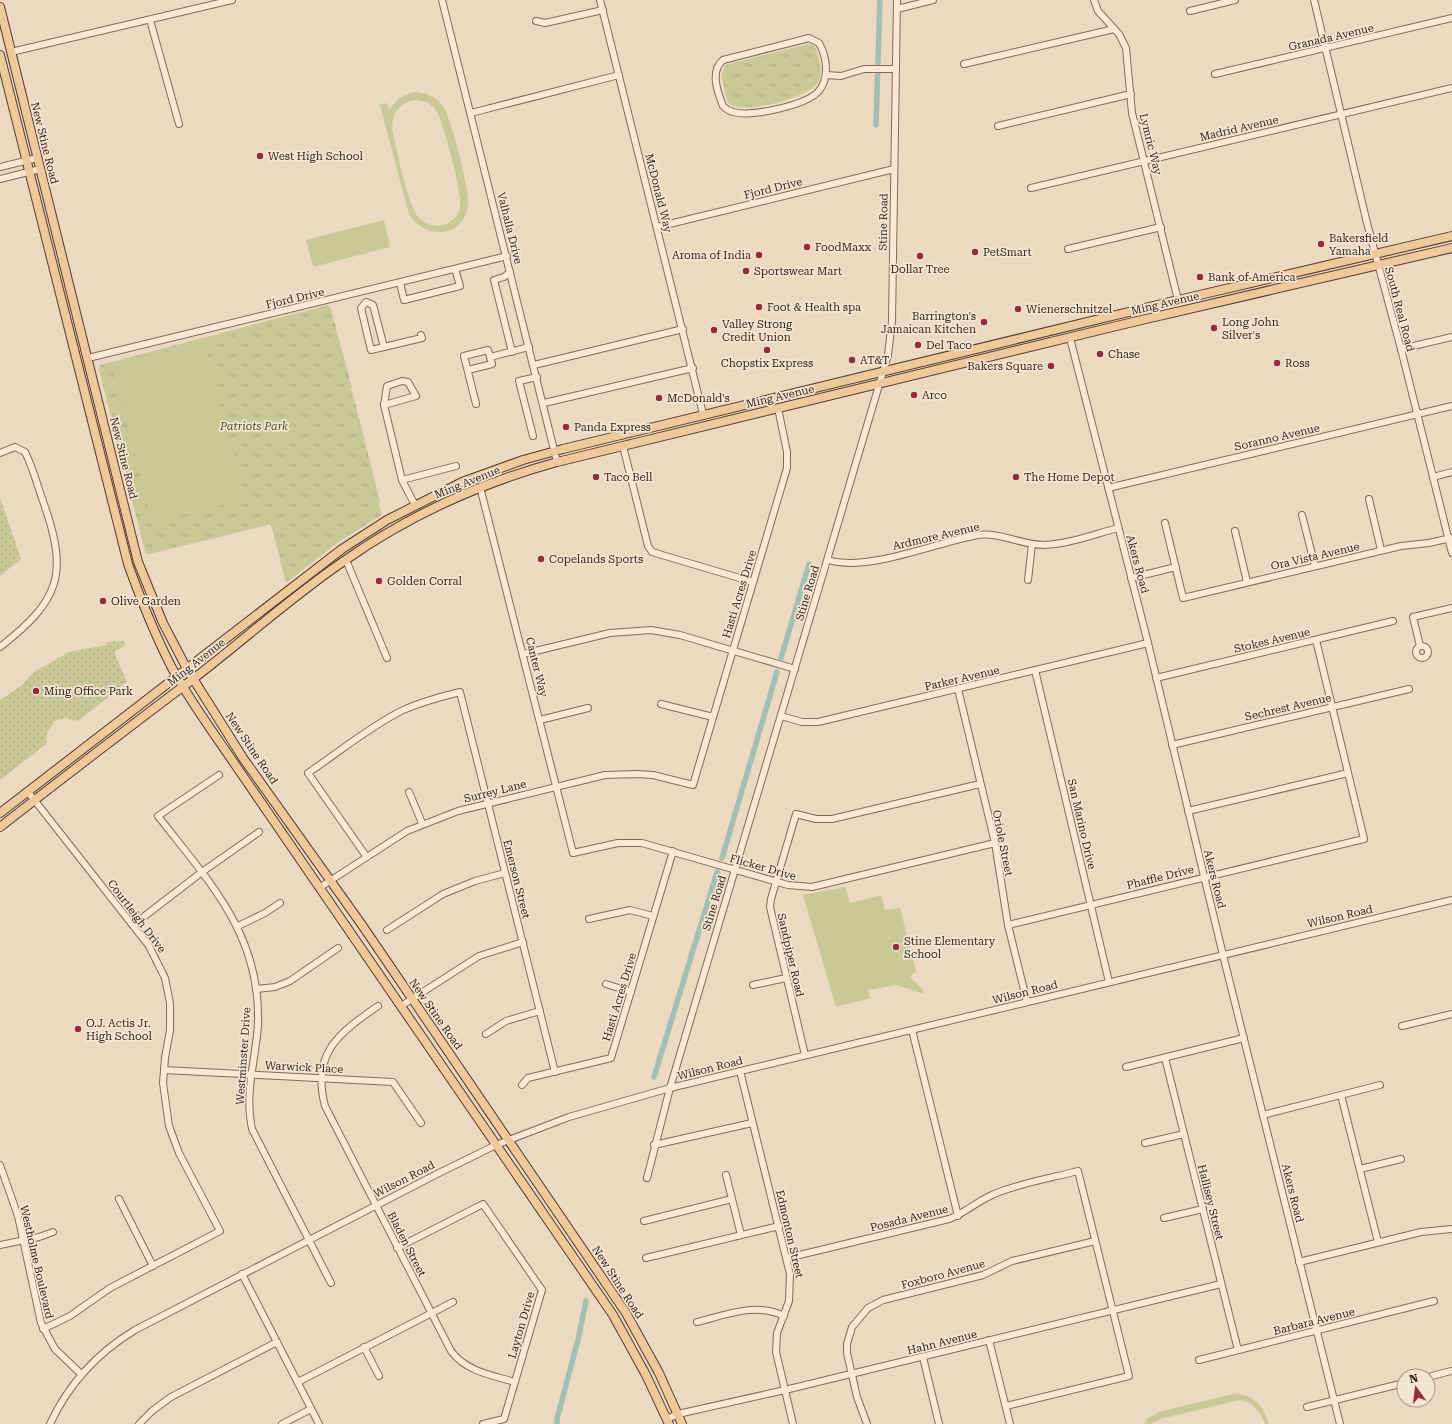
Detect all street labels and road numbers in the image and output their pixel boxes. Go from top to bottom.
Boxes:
street label: Granada Avenue [1287,21,1375,54]
street label: New Stine Road [28,101,61,185]
street label: Lymric Way [1137,112,1165,177]
street label: Madrid Avenue [1198,113,1280,144]
street label: McDonald Way [642,152,675,234]
street label: Fjord Drive [743,175,804,202]
street label: Valhalla Drive [494,191,525,265]
street label: Stine Road [877,193,890,251]
street label: South Real Road [1382,265,1417,353]
street label: Fjord Drive [265,285,326,312]
street label: Ming Avenue [1130,289,1200,318]
street label: Ming Avenue [745,382,815,411]
street label: New Stine Road [107,416,140,500]
street label: Soranno Avenue [1233,421,1321,454]
street label: Ming Avenue [433,463,502,502]
street label: Ardmore Avenue [891,520,981,553]
street label: Akers Road [1123,533,1152,595]
street label: Ora Vista Avenue [1270,540,1361,573]
street label: Hasti Acres Drive [720,548,759,640]
street label: Stine Road [793,564,822,622]
street label: Stokes Avenue [1233,625,1311,656]
street label: Ming Avenue [165,636,228,689]
street label: Canter Way [523,636,550,699]
street label: Parker Avenue [923,664,1001,693]
street label: Sechrest Avenue [1244,691,1333,724]
street label: New Stine Road [223,710,280,787]
street label: Surrey Lane [463,777,528,806]
street label: San Marino Drive [1065,778,1098,871]
street label: Oriole Street [990,809,1015,877]
street label: Emerson Street [500,838,533,920]
street label: Akers Road [1201,848,1228,910]
street label: Flicker Drive [728,852,798,883]
street label: Phaffle Drive [1125,863,1195,892]
street label: Stine Road [700,874,729,932]
street label: Courtleigh Drive [105,877,168,955]
street label: Wilson Road [1306,903,1374,930]
street label: Sandpiper Road [775,912,806,998]
street label: Hasti Acres Drive [600,951,639,1043]
street label: New Stine Road [406,976,465,1052]
street label: Wilson Road [991,978,1059,1007]
street label: Westminster Drive [234,1007,253,1105]
street label: Wilson Road [676,1054,744,1083]
street label: Warwick Place [265,1059,343,1076]
street label: Wilson Road [371,1158,437,1200]
street label: Akers Road [1279,1162,1306,1224]
street label: Hallisey Street [1195,1163,1226,1241]
street label: Edmonton Street [773,1189,806,1280]
street label: Posada Avenue [869,1203,949,1234]
street label: Westholme Boulevard [17,1204,56,1320]
street label: Bladen Street [385,1210,428,1279]
street label: New Stine Road [589,1244,646,1321]
street label: Foxboro Avenue [900,1257,986,1292]
street label: Layton Drive [506,1290,537,1360]
street label: Barbara Avenue [1272,1305,1356,1338]
street label: Hahn Avenue [906,1328,978,1357]

